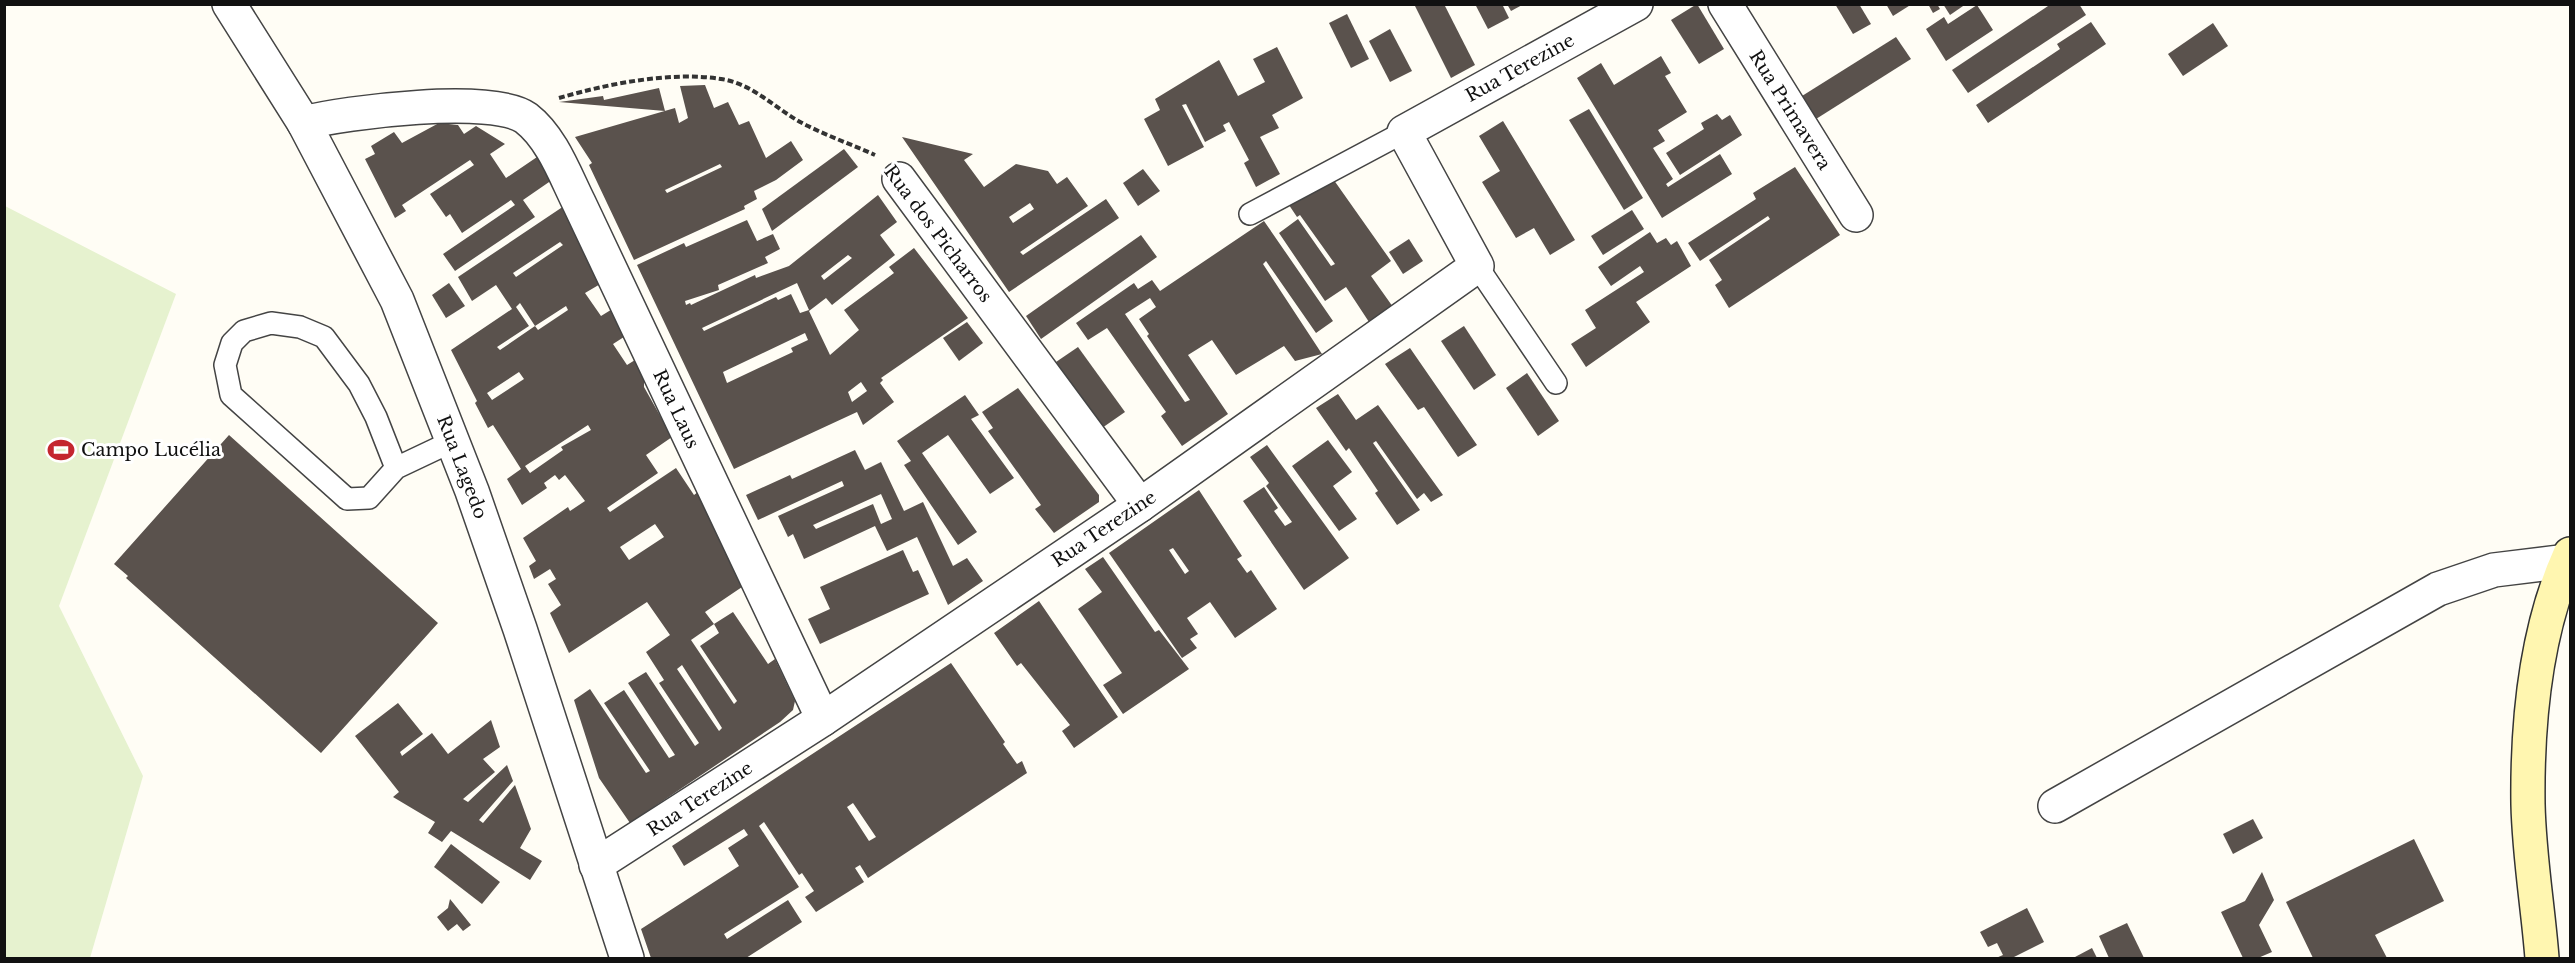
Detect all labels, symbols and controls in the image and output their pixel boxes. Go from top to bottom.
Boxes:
street label: Rua Terezine [1462,29,1578,107]
street label: Rua Primavera [1744,46,1836,174]
street label: Rua dos Picharros [879,161,997,307]
street label: Rua Laus [648,366,704,452]
street label: Rua Lagedo [432,412,492,522]
sports icon: Campo Lucélia [46,435,76,465]
place label: Campo Lucélia [81,439,221,461]
street label: Rua Terezine [1048,486,1160,572]
street label: Rua Terezine [643,757,757,841]

